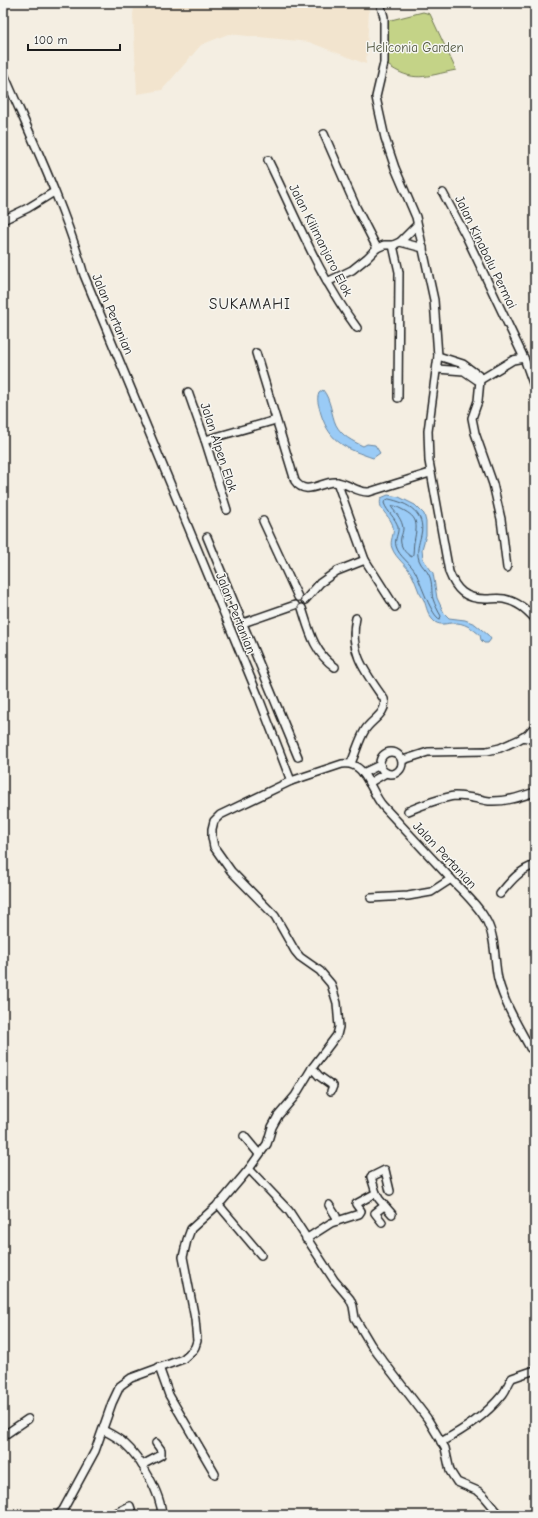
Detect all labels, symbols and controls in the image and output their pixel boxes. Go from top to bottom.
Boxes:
scale bar [28,26,120,52]
text: 100 m [34,33,67,47]
park label: Heliconia Garden [366,40,464,55]
street label: Jalan Kilimanjaro Elok [286,181,356,299]
street label: Jalan Kinabalu Permai [452,193,520,311]
street label: Jalan Pertanian [89,271,137,357]
district label: SUKAMAHI [209,295,291,313]
street label: Jalan Alpen Elok [198,400,241,494]
street label: Jalan Pertanian [213,570,259,656]
street label: Jalan Pertanian [410,818,480,892]

